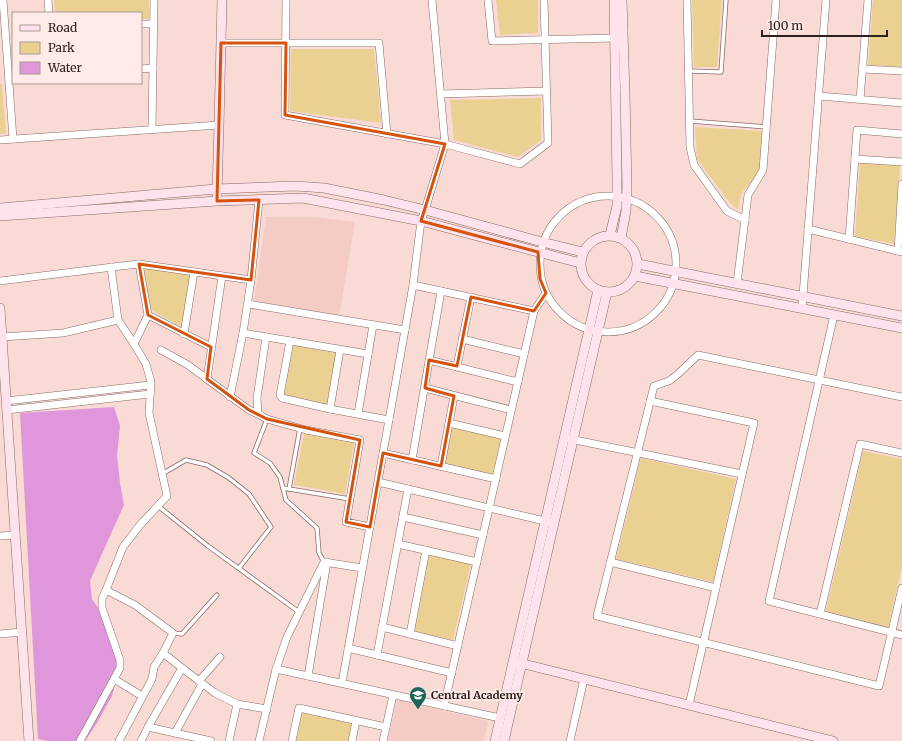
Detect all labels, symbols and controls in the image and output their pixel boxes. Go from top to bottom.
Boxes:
legend [12,12,142,84]
scale bar [762,12,887,38]
text: 100 m [768,18,803,33]
text: Road [48,20,77,35]
text: Park [48,40,75,55]
text: Water [47,60,83,75]
school or university icon: Central Academy [408,685,428,710]
place label: Central Academy [431,688,523,702]

